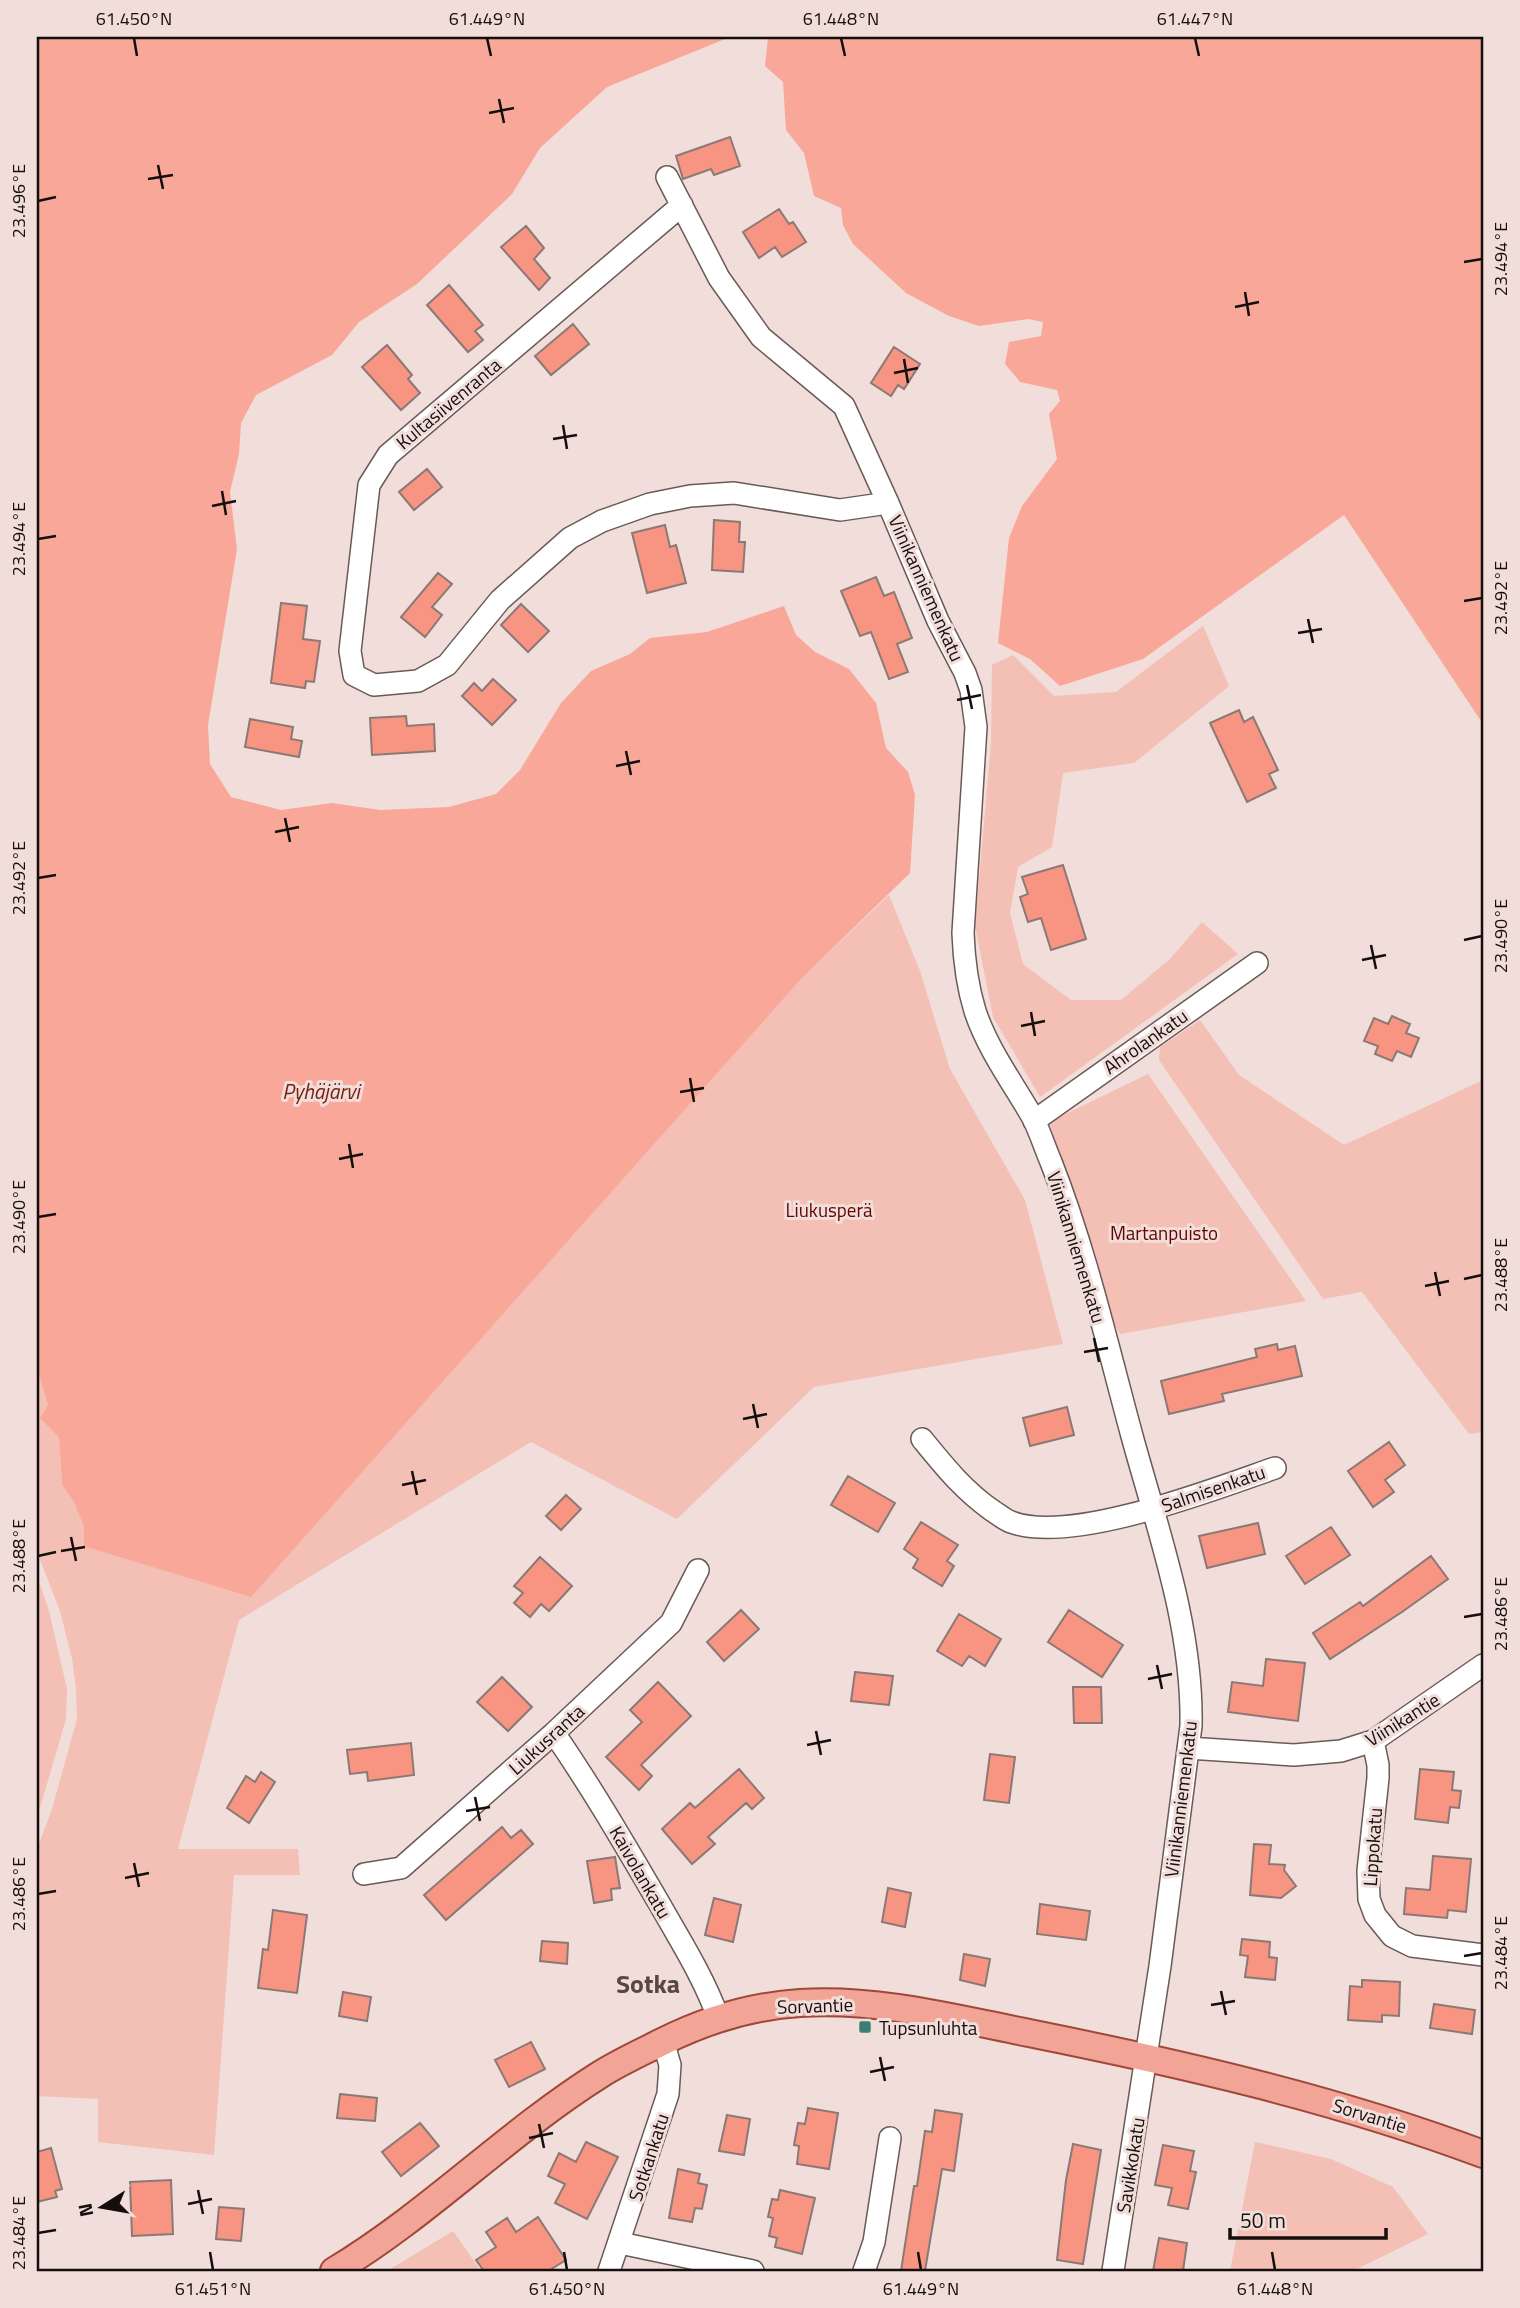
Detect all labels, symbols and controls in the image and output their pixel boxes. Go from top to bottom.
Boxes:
text: 61.450°N [96,5,172,32]
text: 61.449°N [449,5,525,32]
text: 61.448°N [803,5,879,32]
text: 61.447°N [1157,5,1233,32]
text: 23.496°E [5,164,32,238]
text: 23.494°E [1487,222,1514,296]
street label: Kultasiivenranta [389,350,507,456]
text: 23.494°E [5,502,32,576]
street label: Viinikanniemenkatu [882,510,972,666]
text: 23.492°E [1487,561,1514,635]
text: 23.492°E [5,841,32,915]
text: 23.490°E [1487,899,1514,973]
street label: Ahrolankatu [1097,1001,1193,1081]
water label: Pyhäjärvi [282,1075,362,1107]
street label: Viinikanniemenkatu [1040,1167,1114,1327]
text: 23.490°E [5,1180,32,1254]
park label: Liukusperä [785,1195,873,1224]
park label: Martanpuisto [1110,1218,1218,1247]
text: 23.488°E [1487,1238,1514,1312]
street label: Salmisenkatu [1157,1457,1269,1519]
text: 23.488°E [5,1519,32,1593]
text: 23.486°E [1487,1577,1514,1651]
street label: Viinikantie [1359,1685,1445,1753]
street label: Liukusranta [501,1697,591,1781]
street label: Viinikanniemenkatu [1156,1719,1204,1879]
street label: Lippokatu [1355,1807,1389,1887]
street label: Kaivolankatu [603,1820,679,1924]
text: 23.486°E [5,1857,32,1931]
text: 23.484°E [1487,1916,1514,1990]
district label: Sotka [616,1964,680,2003]
street label: Sorvantie [777,1989,853,2021]
place label: Tupsunluhta [879,2013,978,2042]
marker: Tupsunluhta [857,2019,873,2035]
street label: Sorvantie [1329,2090,1411,2140]
street label: Sotkankatu [620,2109,676,2205]
street label: Savikkokatu [1108,2115,1152,2215]
north arrow [66,2172,136,2242]
text: 23.484°E [5,2196,32,2270]
scale bar [1230,2196,1385,2240]
text: N [69,2201,100,2220]
text: 50 m [1240,2204,1286,2236]
text: 61.451°N [175,2275,251,2302]
text: 61.450°N [529,2275,605,2302]
text: 61.449°N [883,2275,959,2302]
text: 61.448°N [1237,2275,1313,2302]

